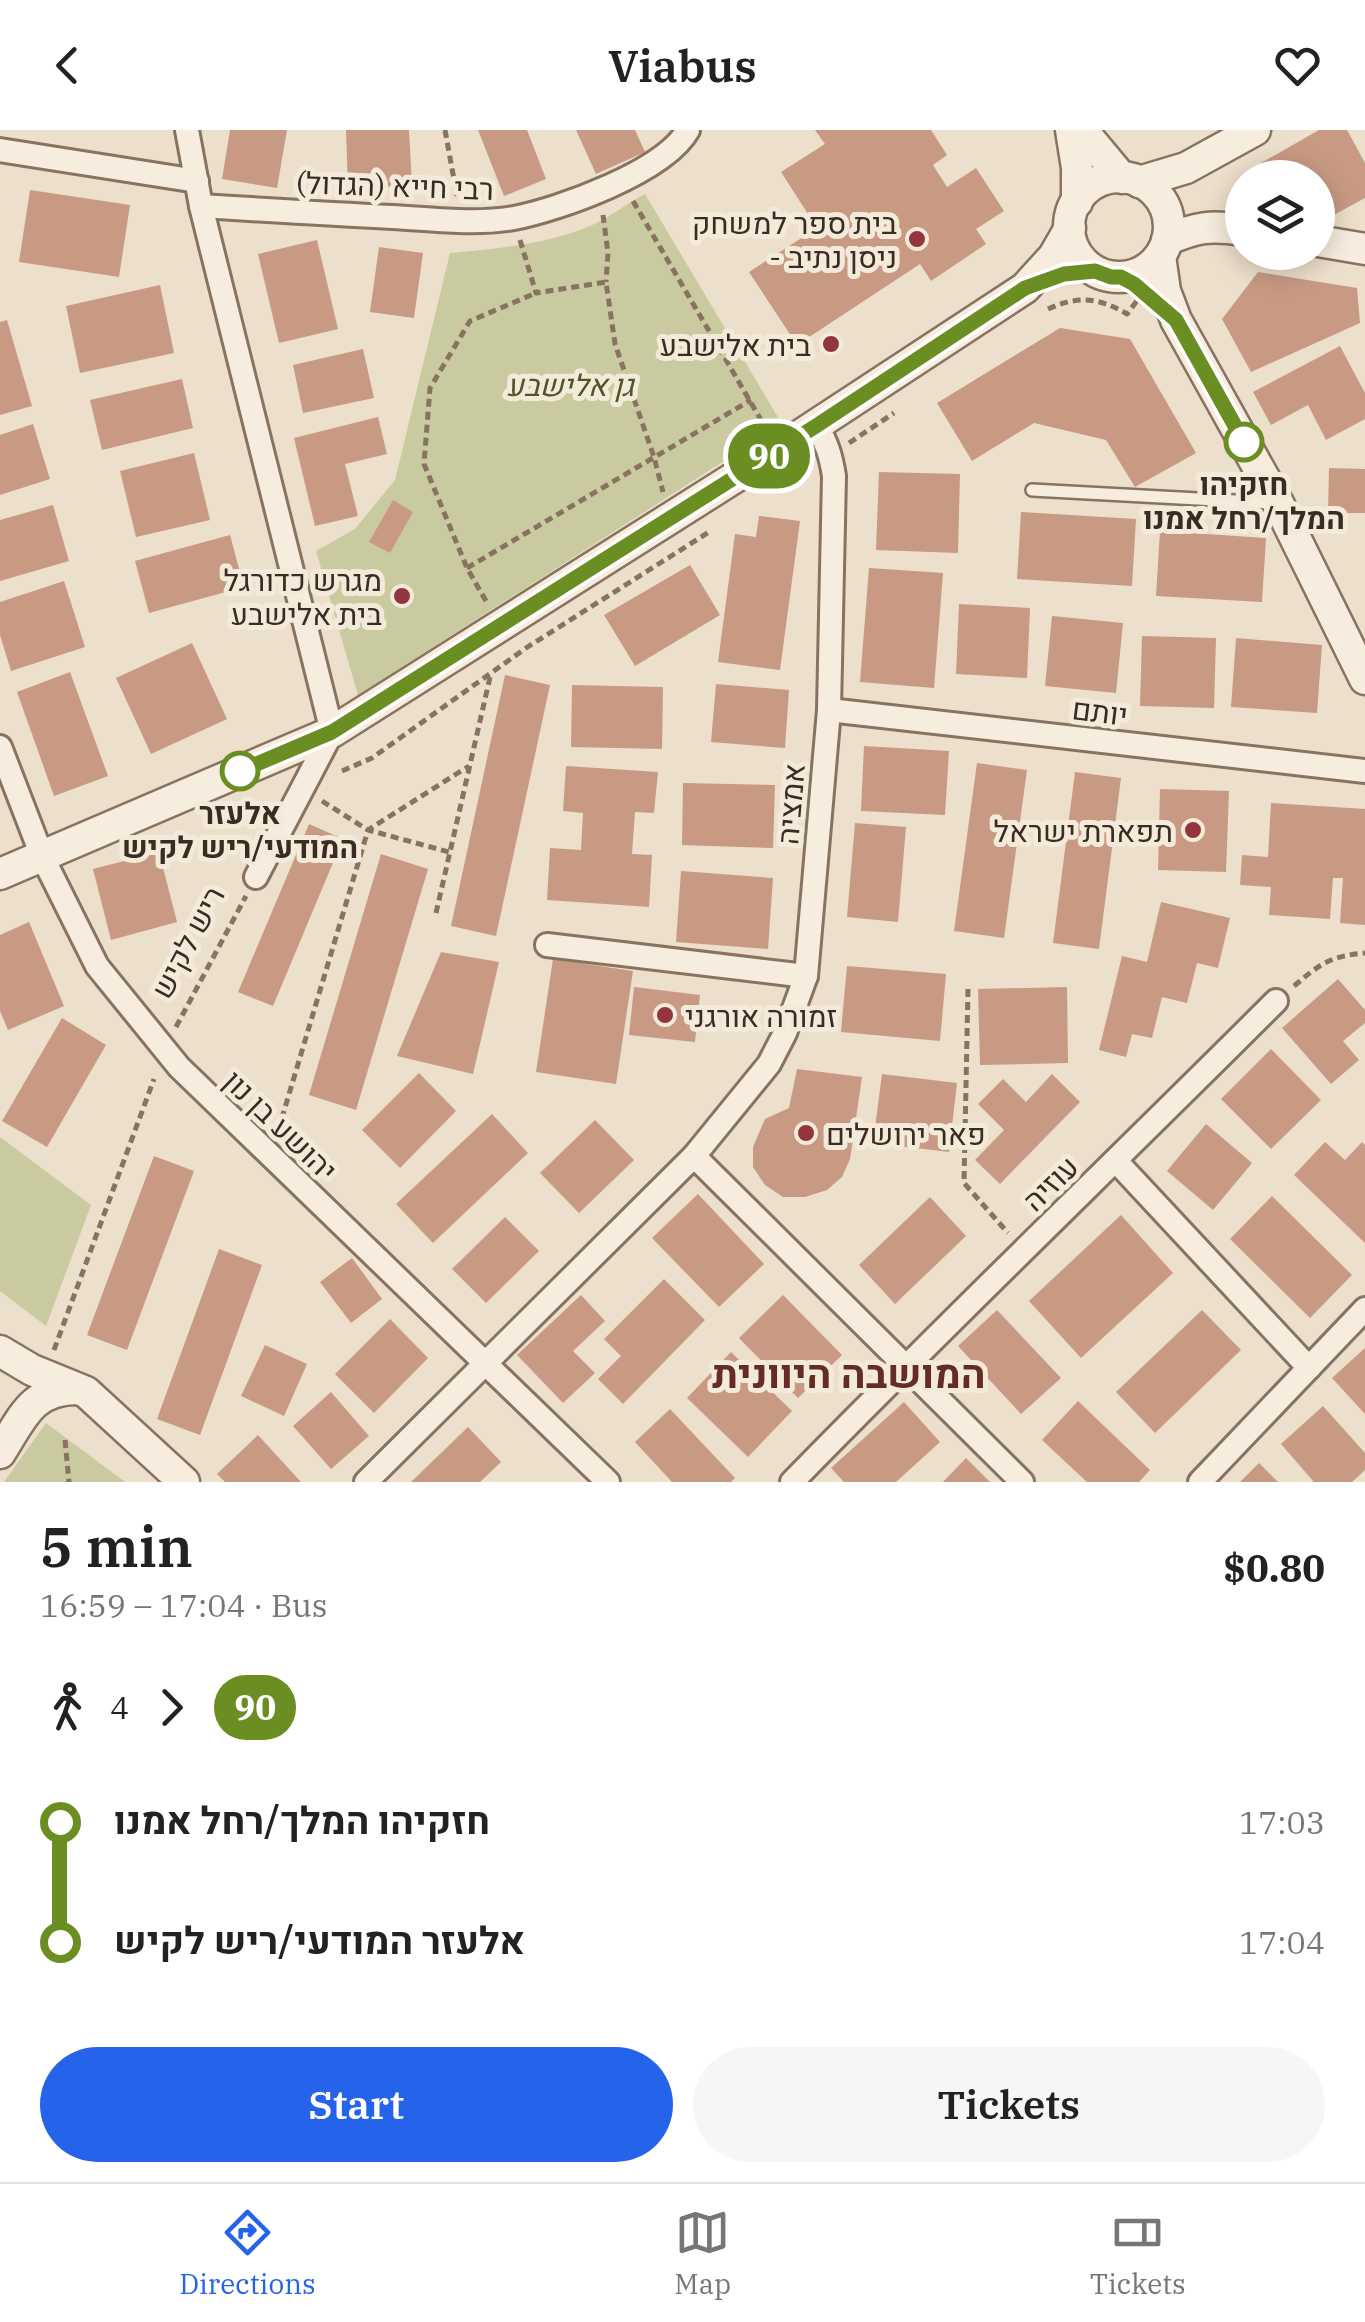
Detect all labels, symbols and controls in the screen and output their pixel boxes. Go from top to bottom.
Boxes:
text: Viabus [608,36,757,94]
icon: back [40,38,95,93]
icon: heart [1270,38,1325,93]
map controls [1225,160,1335,270]
button: layers [1225,160,1335,270]
street label: רבי חייא (הגדול) [295,162,495,208]
place label: בית ספר למשחק - ניסן נתיב [692,203,897,276]
marker: בית ספר למשחק - ניסן נתיב [906,228,928,250]
place label: בית אלישבע [660,325,811,364]
marker: בית אלישבע [820,333,842,355]
park label: גן אלישבע [506,365,636,404]
marker: חזקיהו המלך/רחל אמנו [1225,423,1263,461]
line badge: 90 [724,424,814,488]
text: 90 [748,433,790,479]
place label: חזקיהו המלך/רחל אמנו [1143,464,1345,537]
place label: מגרש כדורגל בית אלישבע [224,560,382,633]
marker: מגרש כדורגל בית אלישבע [391,585,413,607]
street label: יותם [1070,688,1130,734]
marker: אלעזר המודעי/ריש לקיש [221,752,259,790]
street label: אמציה [767,762,813,846]
place label: אלעזר המודעי/ריש לקיש [122,793,358,866]
place label: תפארת ישראל [994,811,1173,850]
marker: תפארת ישראל [1182,819,1204,841]
street label: ריש לקיש [141,879,233,1005]
place label: זמורה אורגני [685,996,837,1035]
marker: זמורה אורגני [654,1004,676,1026]
street label: יהושע בן נון [216,1061,346,1189]
place label: פאר ירושלים [826,1114,986,1153]
marker: פאר ירושלים [795,1122,817,1144]
street label: עוזיה [1014,1147,1086,1219]
district label: המושבה היוונית [712,1347,986,1399]
text: 5 min [40,1511,193,1582]
text: $0.80 [1223,1543,1325,1592]
text: 16:59 – 17:04 · Bus [40,1584,327,1626]
icon: walk [40,1680,95,1735]
icon: forward [144,1680,199,1735]
text: 90 [234,1684,276,1730]
text: 4 [110,1686,129,1728]
text: חזקיהו המלך/רחל אמנו [114,1795,490,1844]
text: 17:03 [1239,1801,1325,1843]
text: אלעזר המודעי/ריש לקיש [114,1915,525,1964]
text: 17:04 [1239,1921,1325,1963]
button: Start [40,2047,673,2162]
button: Tickets [693,2047,1325,2162]
tab: Directions [179,2205,316,2302]
tab: Map [674,2205,731,2302]
tab: Tickets [1090,2205,1186,2302]

